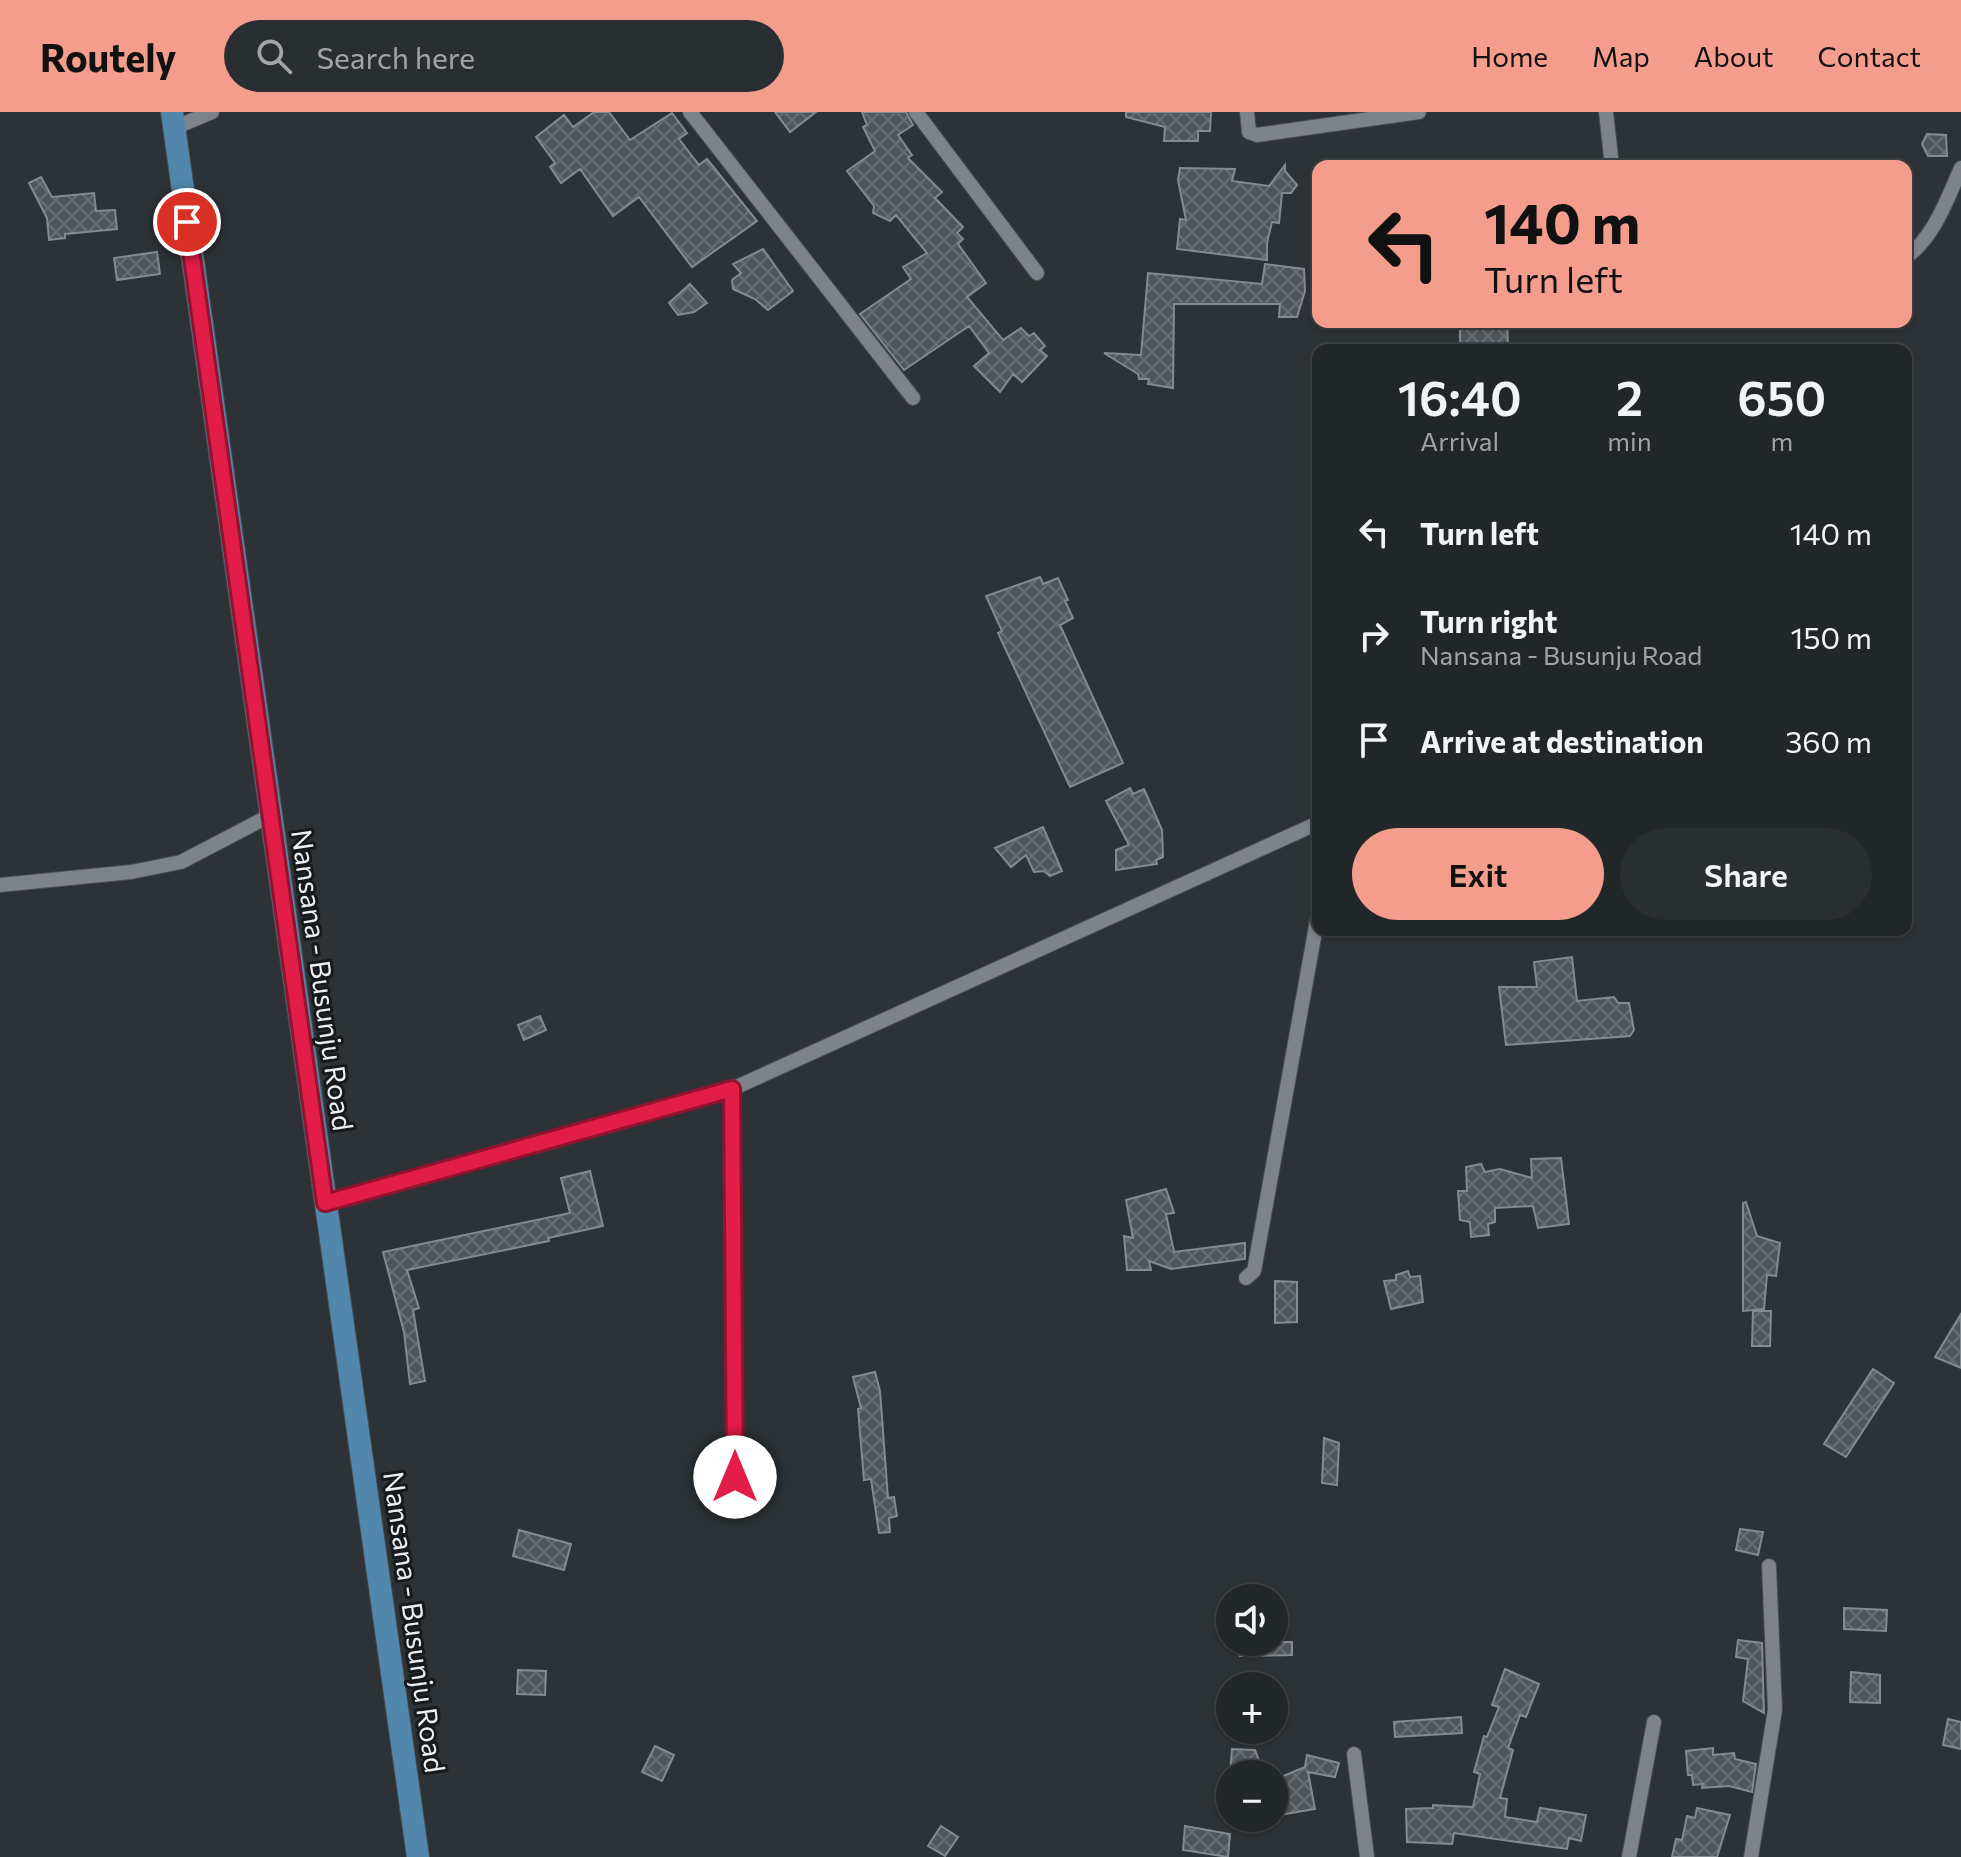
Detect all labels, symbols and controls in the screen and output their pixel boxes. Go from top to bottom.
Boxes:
search box [224,20,784,92]
text: Routely [40,33,176,80]
icon: search [252,34,296,78]
text: Search here [316,38,475,75]
text: Home [1471,39,1548,73]
text: Map [1592,39,1650,73]
text: About [1694,39,1774,73]
text: Contact [1818,39,1921,73]
text: 140 m [1484,187,1640,256]
pin [153,188,221,256]
icon: left [1352,192,1456,296]
icon: arrive [165,200,209,244]
text: Turn left [1484,256,1623,300]
text: 16:40 [1398,367,1522,426]
text: 2 [1616,367,1643,426]
text: 650 [1737,367,1826,426]
text: Arrival [1420,425,1499,456]
text: min [1607,425,1652,456]
text: m [1770,425,1793,456]
icon: left [1352,510,1396,554]
text: Turn left [1420,514,1539,551]
text: 140 m [1790,514,1872,551]
text: Turn right [1420,602,1557,639]
icon: right [1352,614,1396,658]
text: 150 m [1790,618,1872,655]
text: Nansana - Busunju Road [1420,639,1702,670]
icon: arrive [1352,718,1396,762]
text: Arrive at destination [1420,722,1704,759]
text: 360 m [1785,722,1872,759]
street label: Nansana - Busunju Road [285,827,361,1133]
button: Exit [1352,828,1604,920]
button: Share [1620,828,1872,920]
position arrow [693,1435,777,1519]
street label: Nansana - Busunju Road [377,1469,453,1775]
map controls [1216,1584,1288,1832]
button: sound [1216,1584,1288,1656]
button: + [1216,1672,1288,1744]
button: − [1216,1760,1288,1832]

